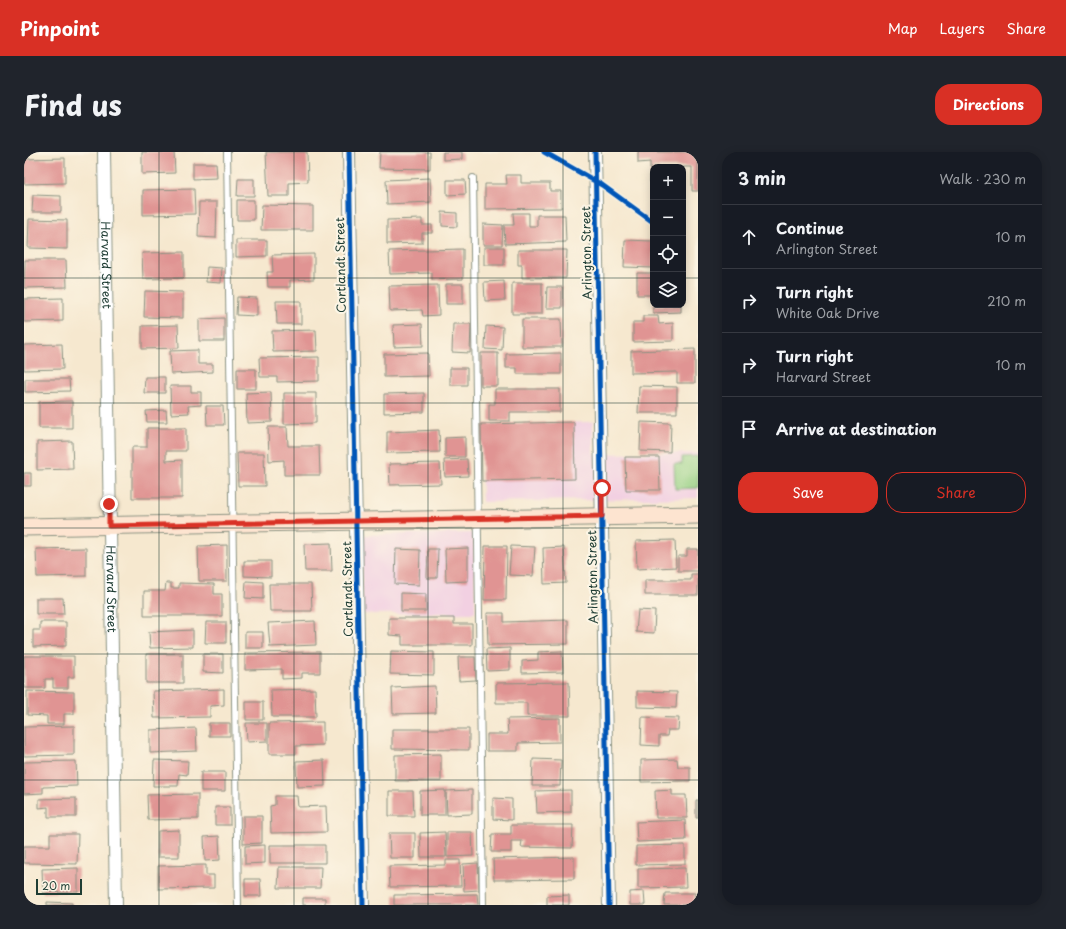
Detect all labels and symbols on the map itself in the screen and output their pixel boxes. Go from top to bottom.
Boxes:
street label: Arlington Street [576,206,596,300]
street label: Cortlandt Street [330,217,350,313]
street label: Harvard Street [97,221,116,309]
route start [593,479,611,497]
route end [100,495,118,513]
street label: Arlington Street [582,530,602,624]
street label: Cortlandt Street [337,541,357,637]
street label: Harvard Street [102,545,122,633]
scale bar [36,877,82,896]

